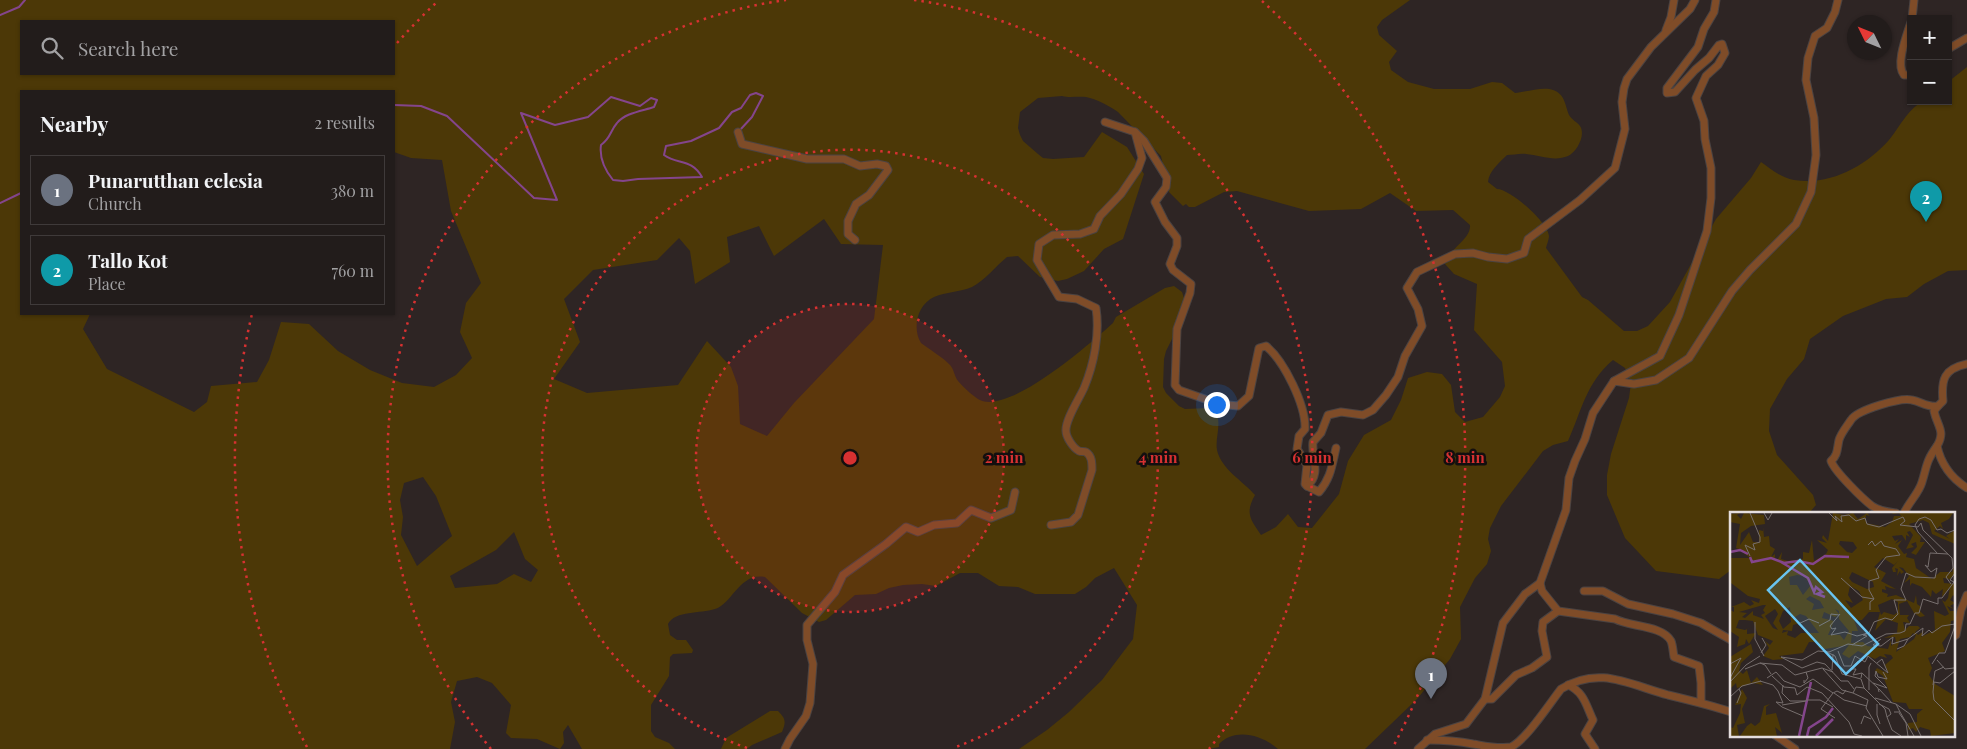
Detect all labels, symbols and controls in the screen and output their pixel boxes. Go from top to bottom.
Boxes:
north arrow [1847,15,1892,60]
map controls [1907,15,1952,105]
button: + [1907,15,1952,60]
search box [20,20,395,75]
icon: search [38,34,66,62]
text: Search here [78,35,178,61]
button: − [1907,60,1952,105]
text: Nearby [40,109,109,137]
text: 2 results [315,112,375,133]
text: Punarutthan eclesia [88,167,263,193]
text: 1 [54,180,60,201]
text: 380 m [331,180,374,201]
pin: 2 [1910,181,1942,222]
text: Church [88,193,142,214]
text: Tallo Kot [88,247,168,273]
text: 2 [53,260,61,281]
text: 760 m [331,260,374,281]
text: Place [88,273,126,294]
your location [1204,392,1230,418]
text: 2 min [985,447,1024,467]
text: 4 min [1139,447,1178,467]
text: 6 min [1292,447,1332,467]
text: 8 min [1445,447,1485,467]
centre of rings [841,449,859,467]
inset map [1730,512,1954,736]
pin: 1 [1415,658,1447,699]

